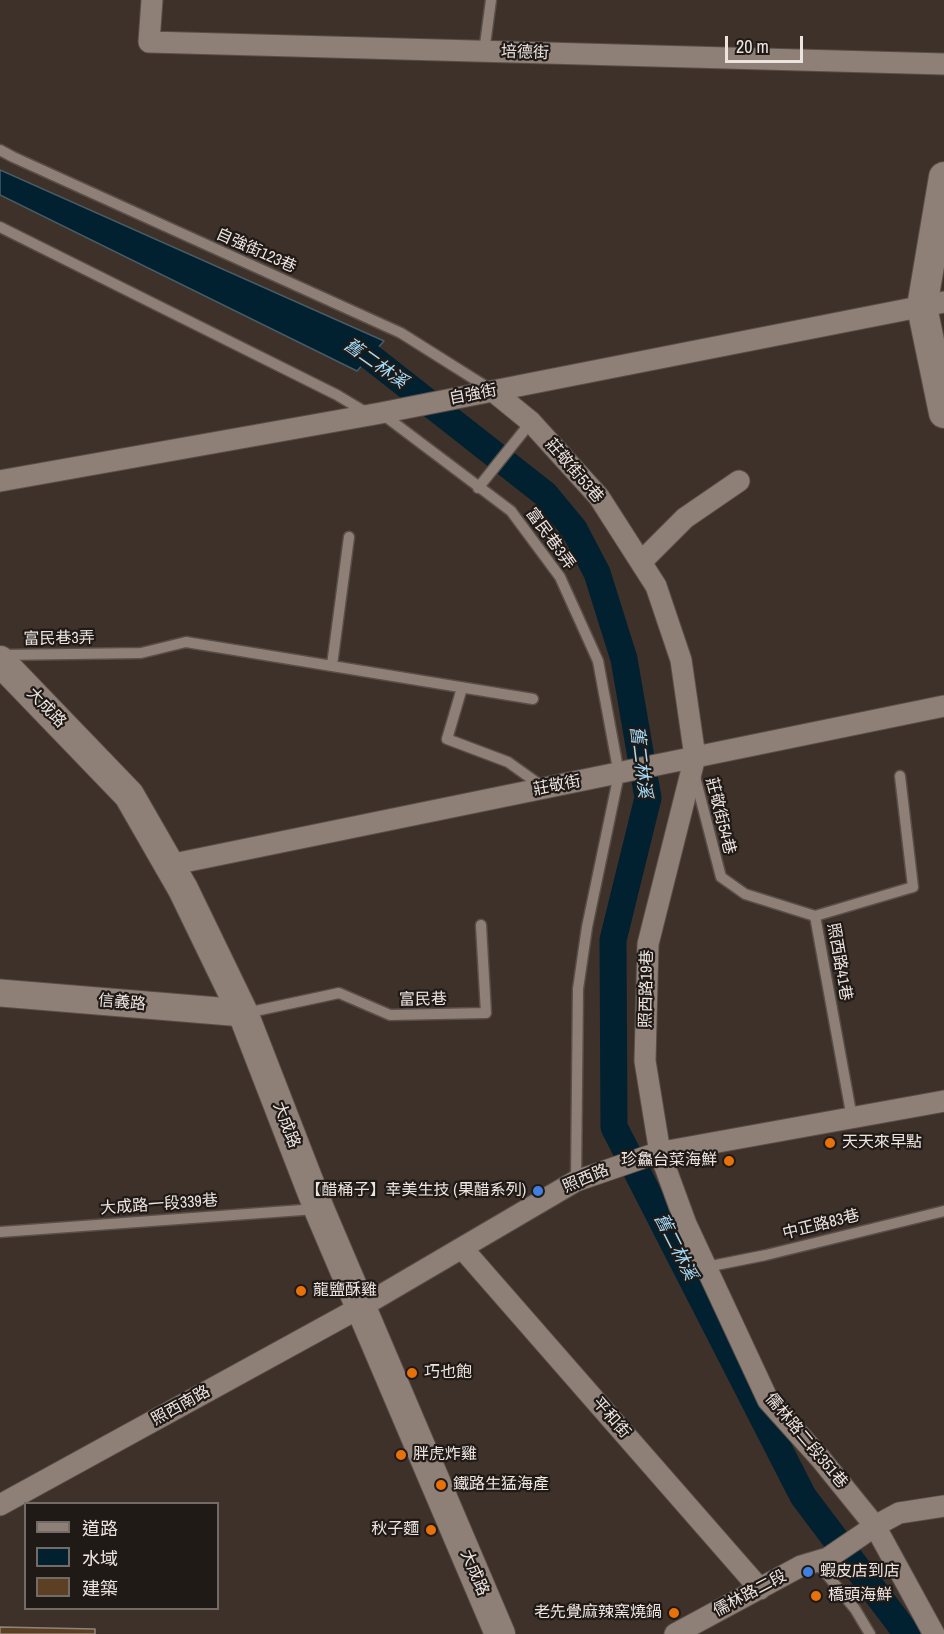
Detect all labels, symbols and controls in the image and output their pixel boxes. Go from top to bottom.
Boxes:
scale bar [728,24,806,62]
text: 20 m [736,34,769,59]
street label: 培德街 [501,43,549,63]
street label: 自強街123巷 [213,225,299,277]
water label: 舊二林溪 [339,335,411,393]
street label: 自強街 [448,381,498,409]
street label: 莊敬街53巷 [541,435,607,507]
street label: 富民巷3弄 [521,505,579,573]
street label: 富民巷3弄 [23,629,95,649]
street label: 大成路 [22,684,70,732]
water label: 舊二林溪 [625,725,655,799]
street label: 莊敬街 [532,772,582,800]
street label: 莊敬街54巷 [701,776,739,856]
street label: 照西路41巷 [823,922,855,1002]
street label: 照西路19巷 [637,950,657,1028]
street label: 富民巷 [399,990,447,1010]
street label: 信義路 [97,991,147,1015]
street label: 大成路 [268,1099,304,1151]
place label: 天天來早點 [842,1133,922,1153]
marker: 天天來早點 [823,1136,837,1150]
place label: 珍鱻台菜海鮮 [621,1151,717,1171]
marker: 珍鱻台菜海鮮 [722,1154,736,1168]
street label: 照西路 [560,1161,612,1197]
place label: 【醋桶子】幸美生技 (果醋系列) [306,1181,526,1201]
marker: 【醋桶子】幸美生技 (果醋系列) [531,1184,545,1198]
street label: 大成路一段339巷 [100,1191,218,1219]
street label: 中正路83巷 [781,1206,861,1244]
water label: 舊二林溪 [649,1210,701,1284]
place label: 龍鹽酥雞 [313,1281,377,1301]
marker: 龍鹽酥雞 [294,1284,308,1298]
place label: 巧也飽 [424,1363,472,1383]
marker: 巧也飽 [405,1366,419,1380]
street label: 照西南路 [148,1382,214,1430]
street label: 儒林路二段351巷 [761,1390,851,1492]
street label: 平和街 [588,1394,634,1442]
place label: 胖虎炸雞 [413,1445,477,1465]
marker: 胖虎炸雞 [394,1448,408,1462]
place label: 鐵路生猛海產 [453,1475,549,1495]
marker: 鐵路生猛海產 [434,1478,448,1492]
legend [24,1502,219,1610]
text: 道路 [82,1516,118,1541]
place label: 秋子麵 [371,1520,419,1540]
marker: 秋子麵 [424,1523,438,1537]
text: 水域 [82,1546,118,1571]
street label: 大成路 [456,1547,492,1599]
place label: 蝦皮店到店 [820,1562,900,1582]
marker: 蝦皮店到店 [801,1565,815,1579]
street label: 儒林路二段 [710,1567,790,1621]
text: 建築 [82,1576,118,1601]
place label: 橋頭海鮮 [828,1586,892,1606]
marker: 橋頭海鮮 [809,1589,823,1603]
place label: 老先覺麻辣窯燒鍋 [534,1603,662,1623]
marker: 老先覺麻辣窯燒鍋 [667,1606,681,1620]

